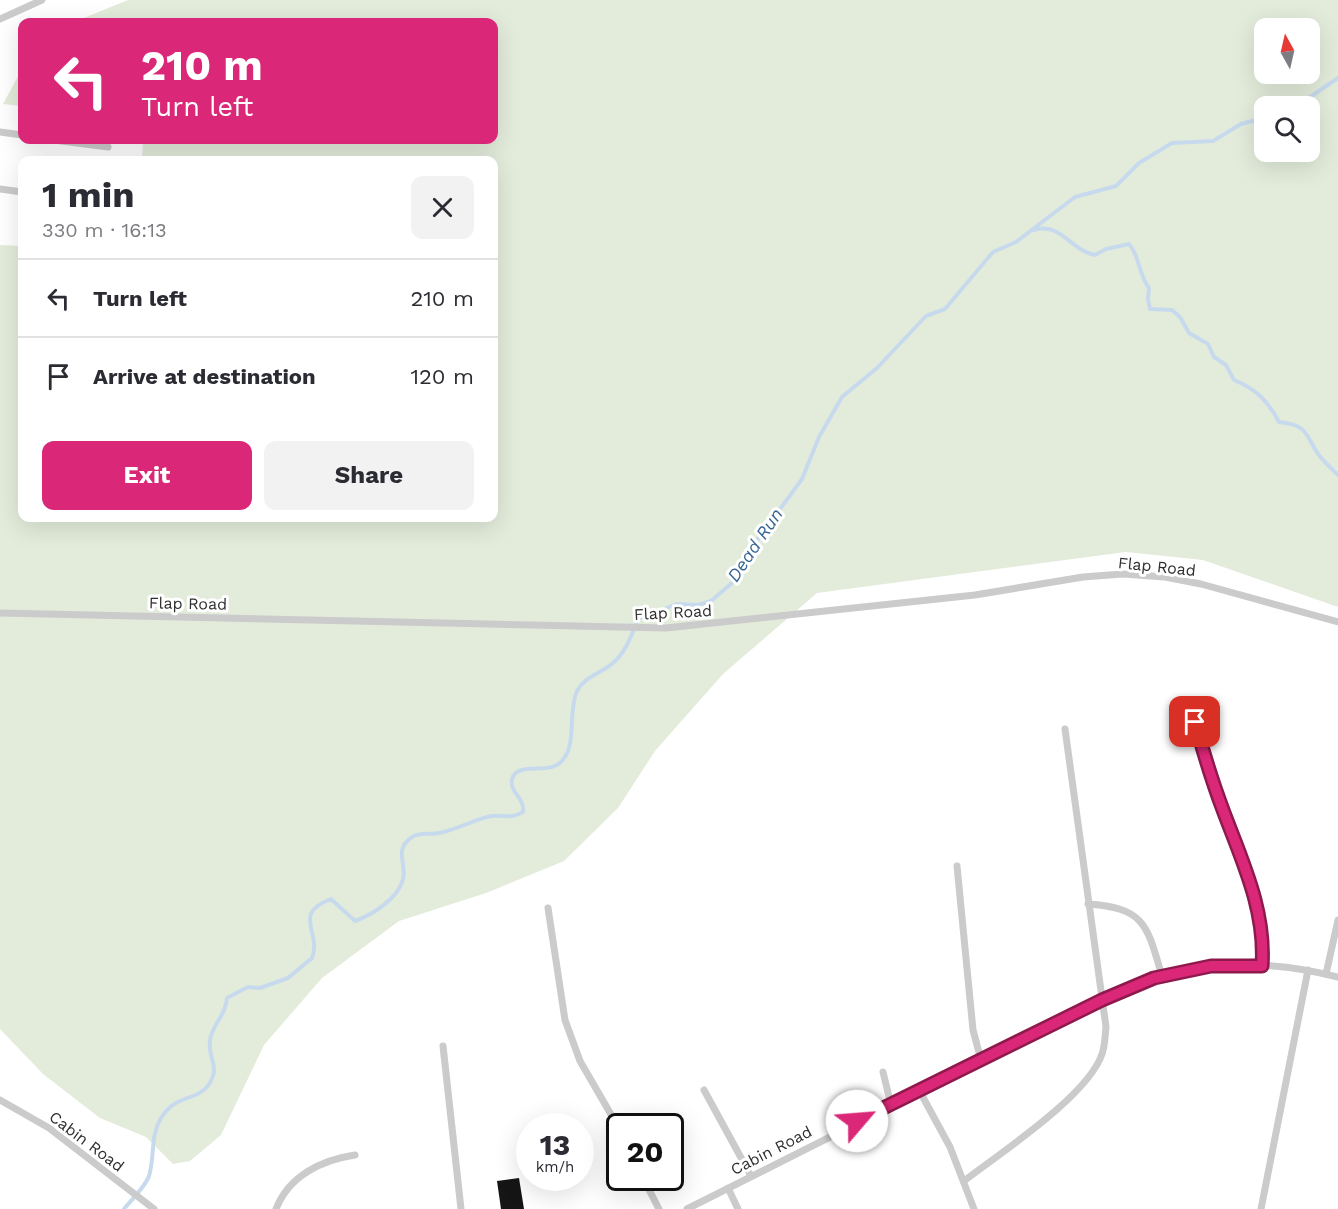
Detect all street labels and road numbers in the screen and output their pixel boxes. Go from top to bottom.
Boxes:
street label: Flap Road [1117,553,1197,580]
street label: Flap Road [149,593,227,614]
street label: Flap Road [633,601,713,624]
street label: Cabin Road [46,1107,128,1176]
street label: Cabin Road [727,1122,815,1179]

